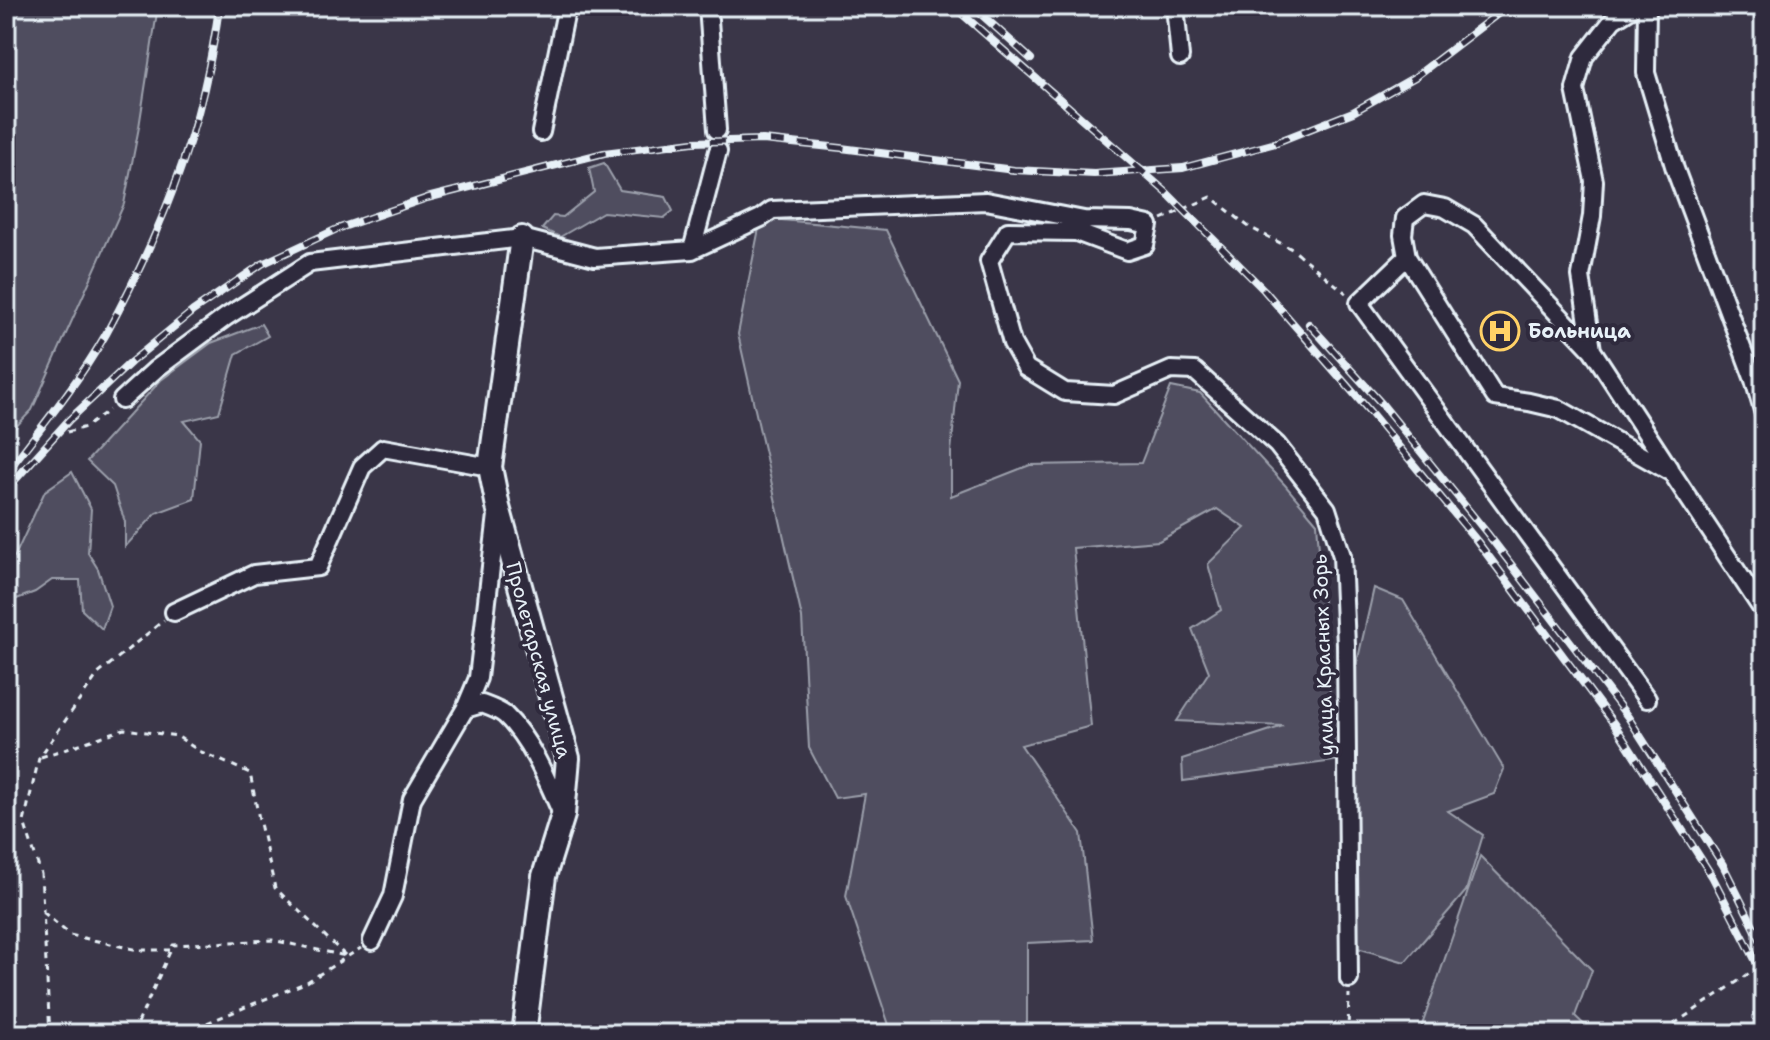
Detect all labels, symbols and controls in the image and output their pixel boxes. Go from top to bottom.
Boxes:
hospital icon: Больница [1479,310,1521,352]
place label: Больница [1528,318,1631,344]
street label: улица Красных Зорь [1306,554,1340,756]
street label: Пролетарская улица [500,559,578,762]

